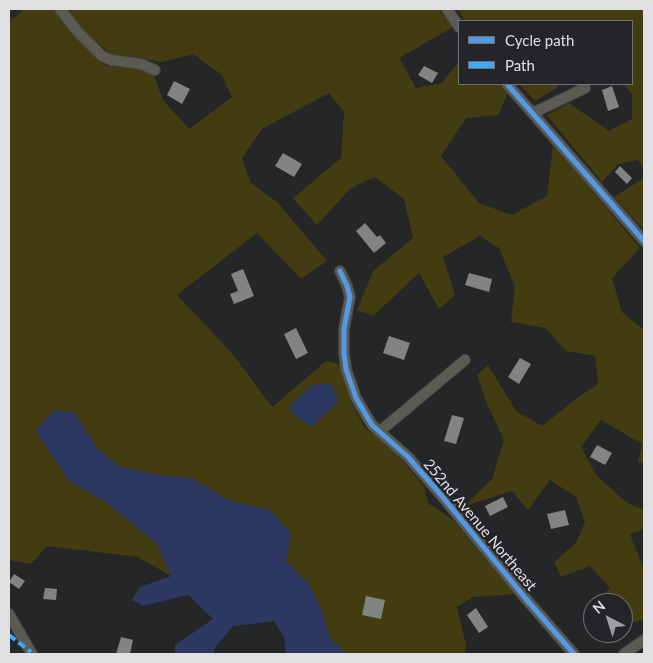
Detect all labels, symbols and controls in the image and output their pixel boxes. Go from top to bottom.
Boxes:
legend [458,20,633,85]
text: Cycle path [505,31,574,49]
text: Path [505,56,535,74]
street label: 252nd Avenue Northeast [420,455,540,595]
north arrow [583,593,633,643]
text: N [589,597,608,617]

